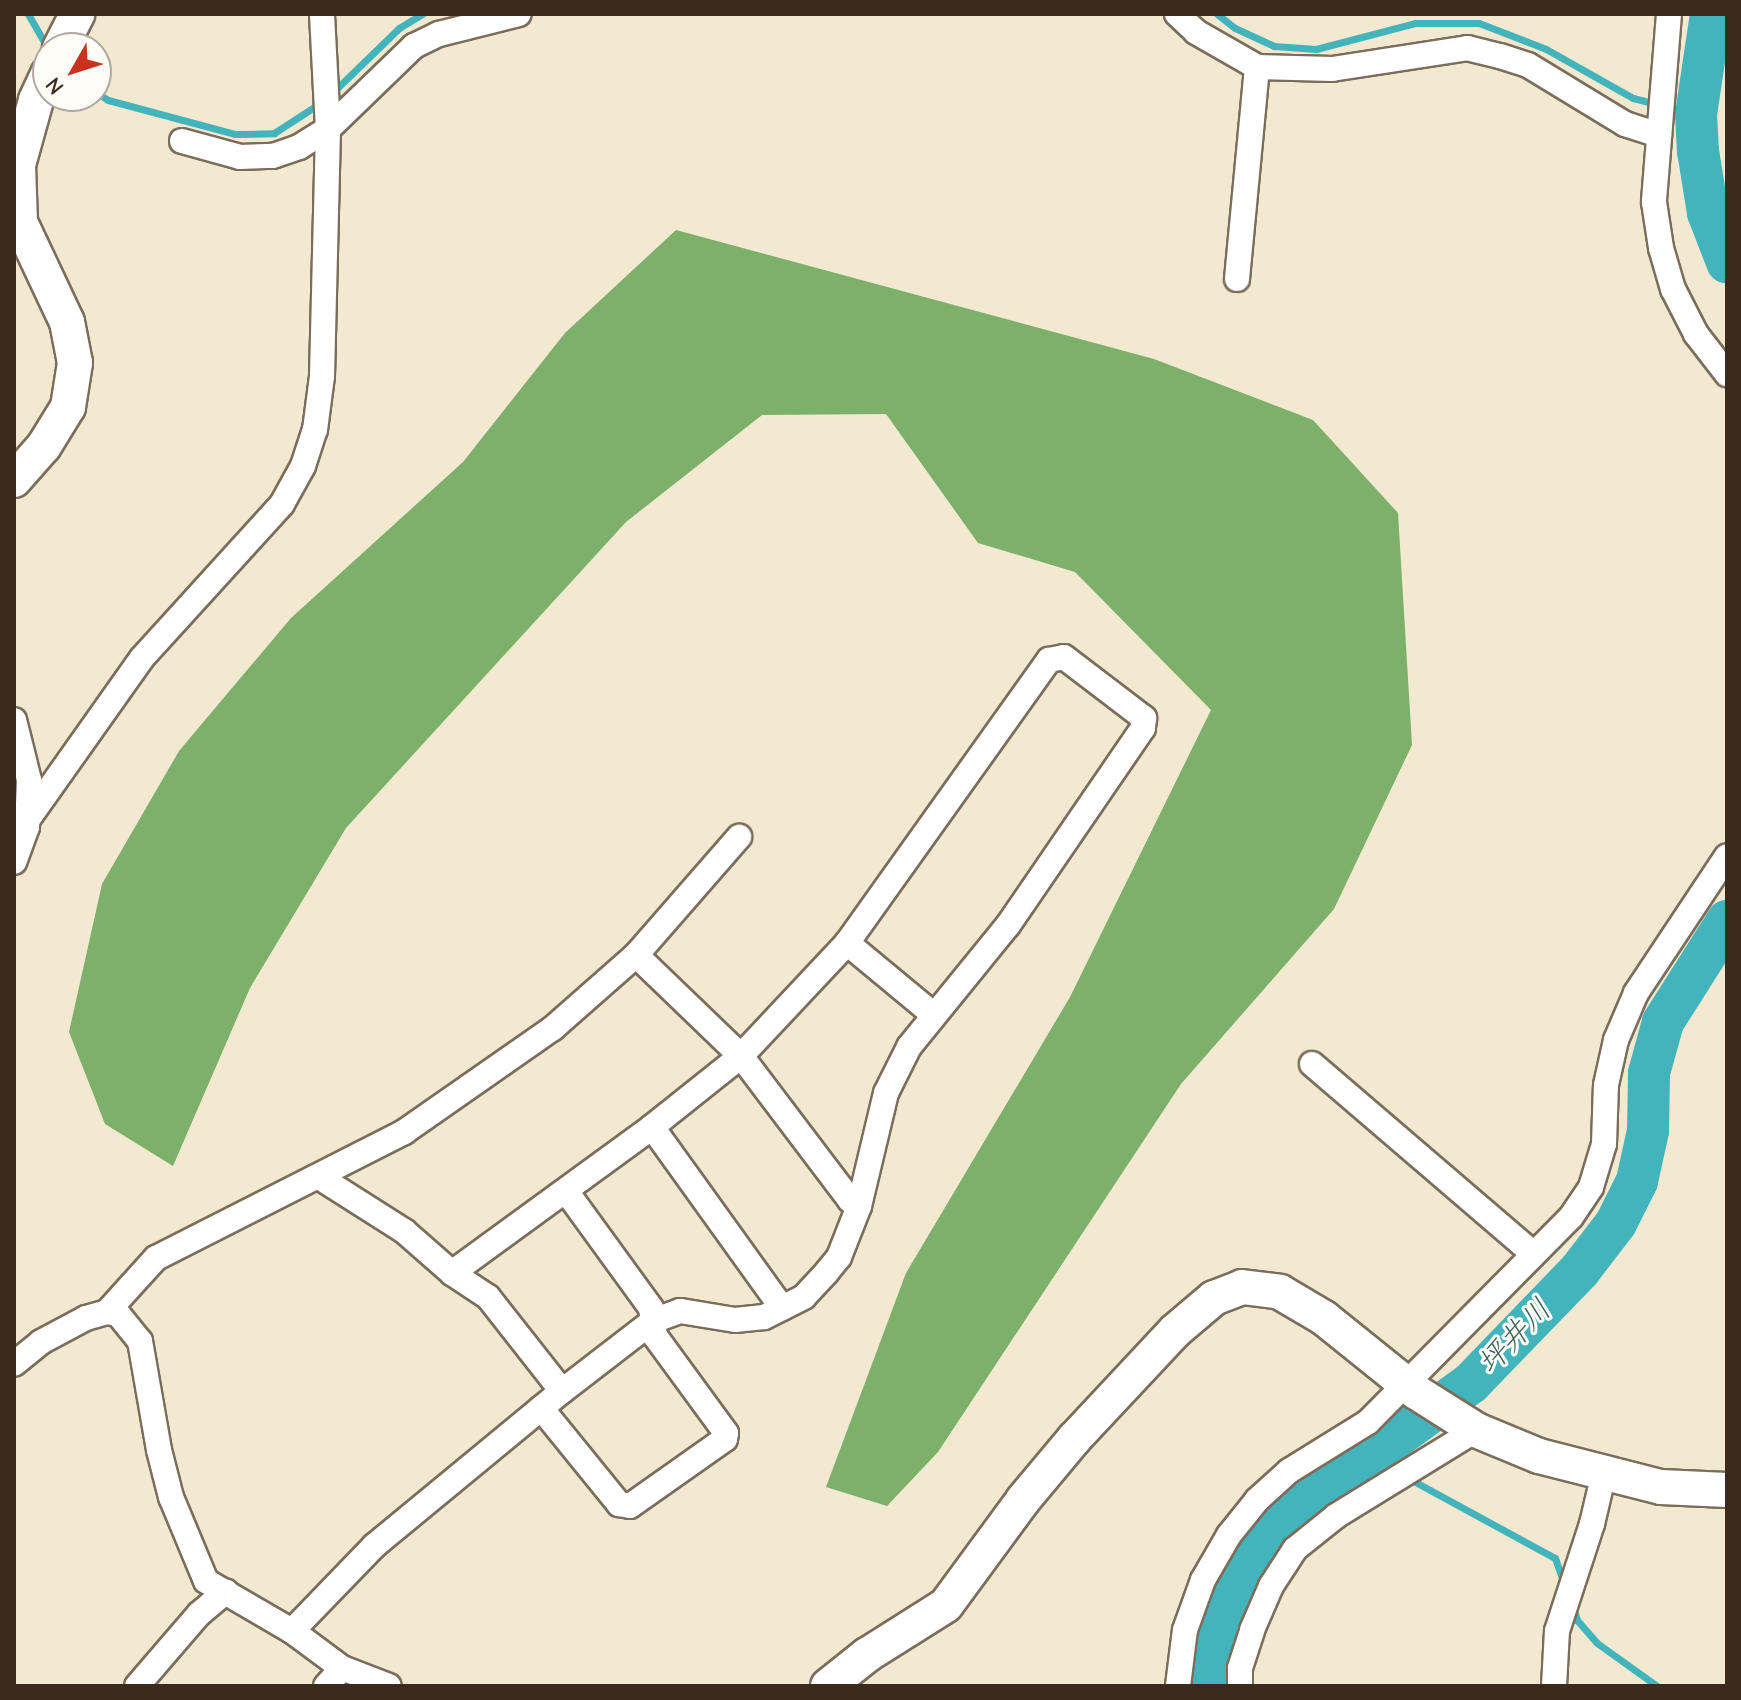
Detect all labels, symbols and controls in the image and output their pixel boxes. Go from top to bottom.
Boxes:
north arrow [32,32,112,112]
text: N [40,72,70,100]
water label: 坪井川 [1471,1292,1559,1382]

